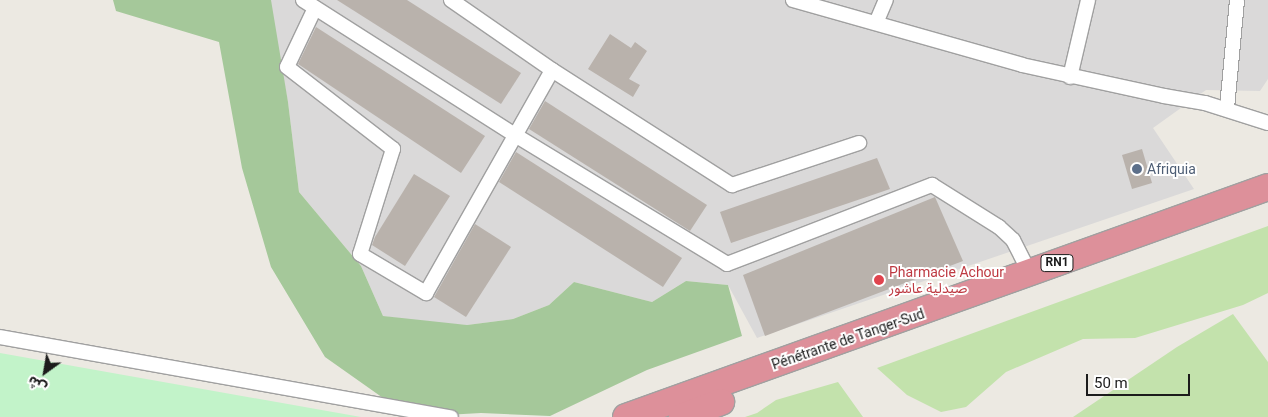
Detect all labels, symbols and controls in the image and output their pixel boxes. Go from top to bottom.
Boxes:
place label: Afriquia [1147,161,1196,177]
marker: Afriquia [1131,163,1143,175]
road number: RN1 [1040,254,1074,272]
place label: Pharmacie Achour صيدلية عاشور [889,264,1004,296]
marker: Pharmacie Achour صيدلية عاشور [873,274,885,286]
street label: Pénétrante de Tanger-Sud [769,305,927,373]
north arrow [20,347,70,397]
scale bar [1088,364,1192,396]
text: ش [25,373,49,397]
text: 50 m [1094,374,1128,392]

